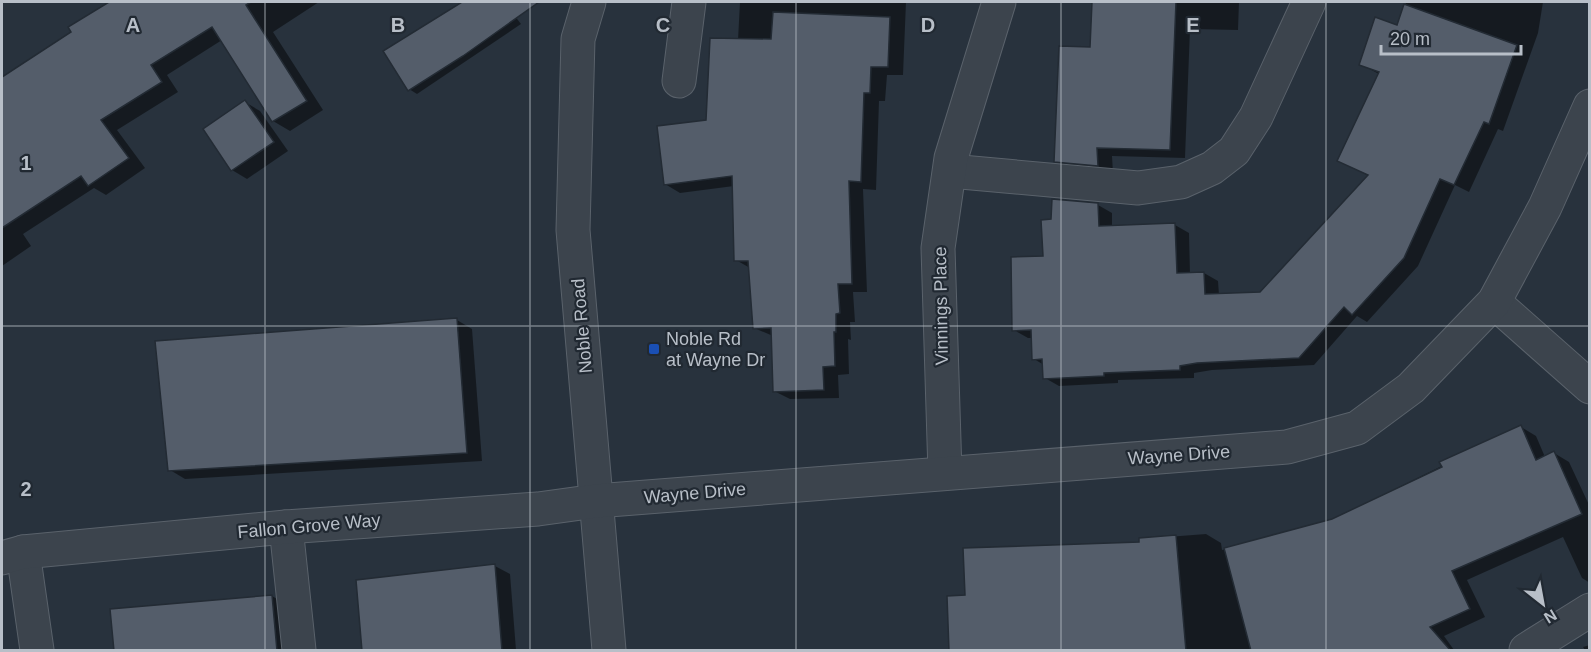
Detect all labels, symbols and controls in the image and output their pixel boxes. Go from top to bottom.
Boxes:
text: A [126,14,140,36]
text: B [391,14,405,36]
text: C [656,14,670,36]
text: D [921,14,935,36]
text: E [1186,14,1200,36]
scale bar [1381,18,1520,56]
text: 20 m [1390,29,1430,49]
text: 1 [20,152,32,174]
street label: Vinnings Place [930,246,952,366]
street label: Noble Road [568,278,596,374]
place label: Noble Rd at Wayne Dr [666,329,765,370]
marker: Noble Rd at Wayne Dr [647,342,661,356]
street label: Wayne Drive [1127,441,1231,469]
text: 2 [20,478,32,500]
street label: Wayne Drive [643,479,747,507]
street label: Fallon Grove Way [237,510,381,542]
north arrow [1513,574,1573,634]
text: N [1541,606,1560,627]

